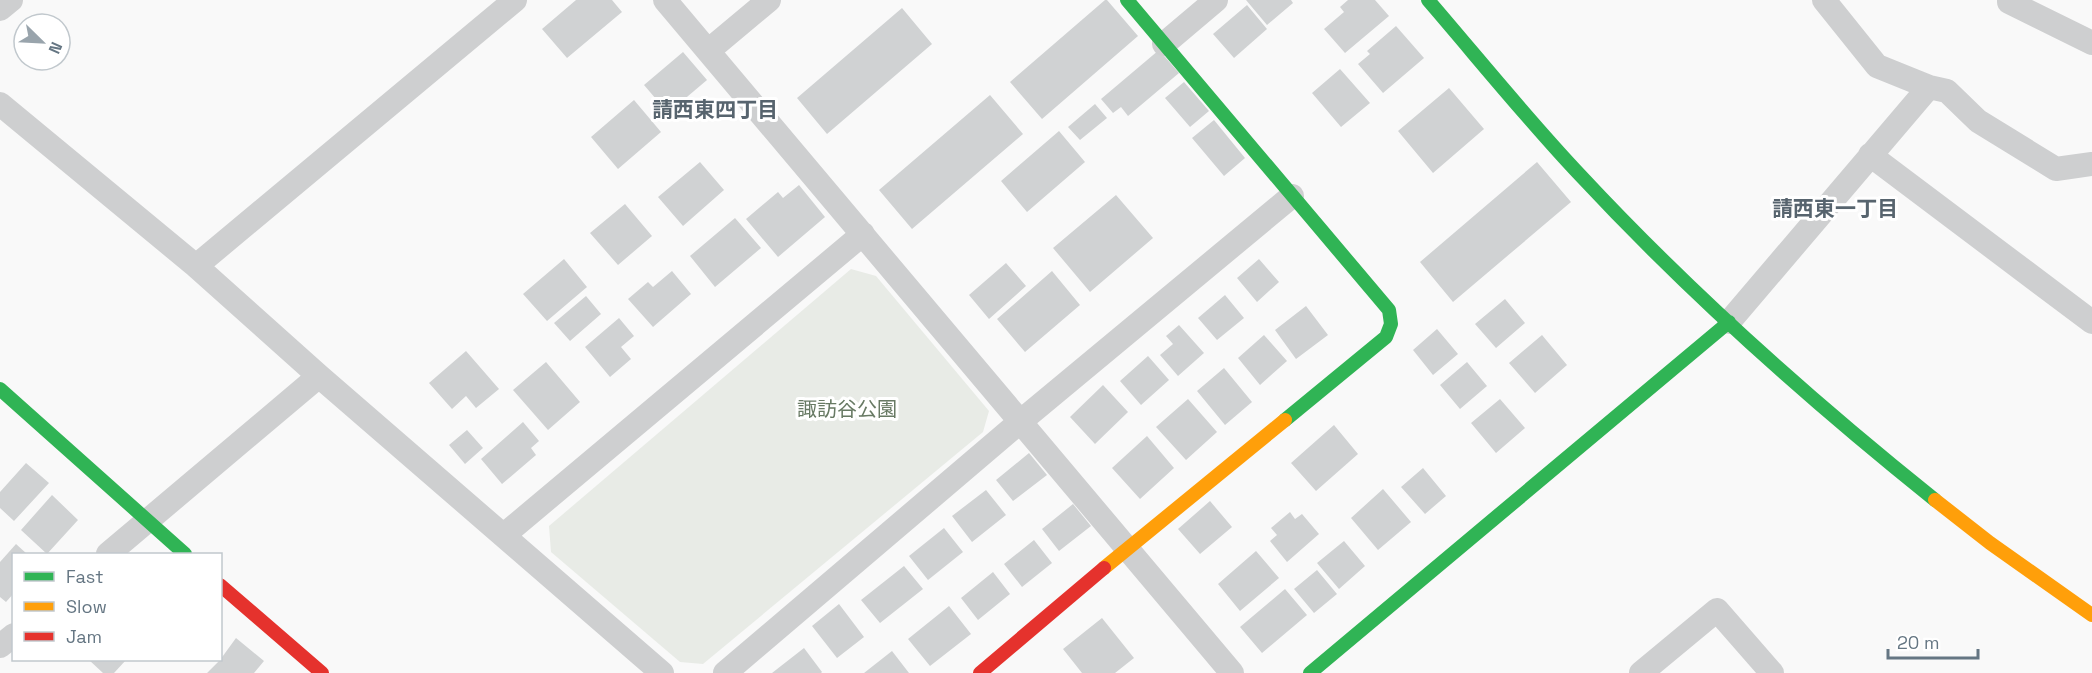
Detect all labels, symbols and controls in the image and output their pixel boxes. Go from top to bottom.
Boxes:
north arrow [12,12,72,72]
text: N [43,39,67,57]
district label: 請西東四丁目 [652,96,778,123]
district label: 請西東一丁目 [1772,195,1898,222]
park label: 諏訪谷公園 [797,396,897,422]
legend [12,553,222,661]
text: Fast [66,565,103,588]
text: Slow [66,595,107,618]
scale bar [1888,622,1978,660]
text: Jam [66,625,102,648]
text: 20 m [1897,631,1940,654]

